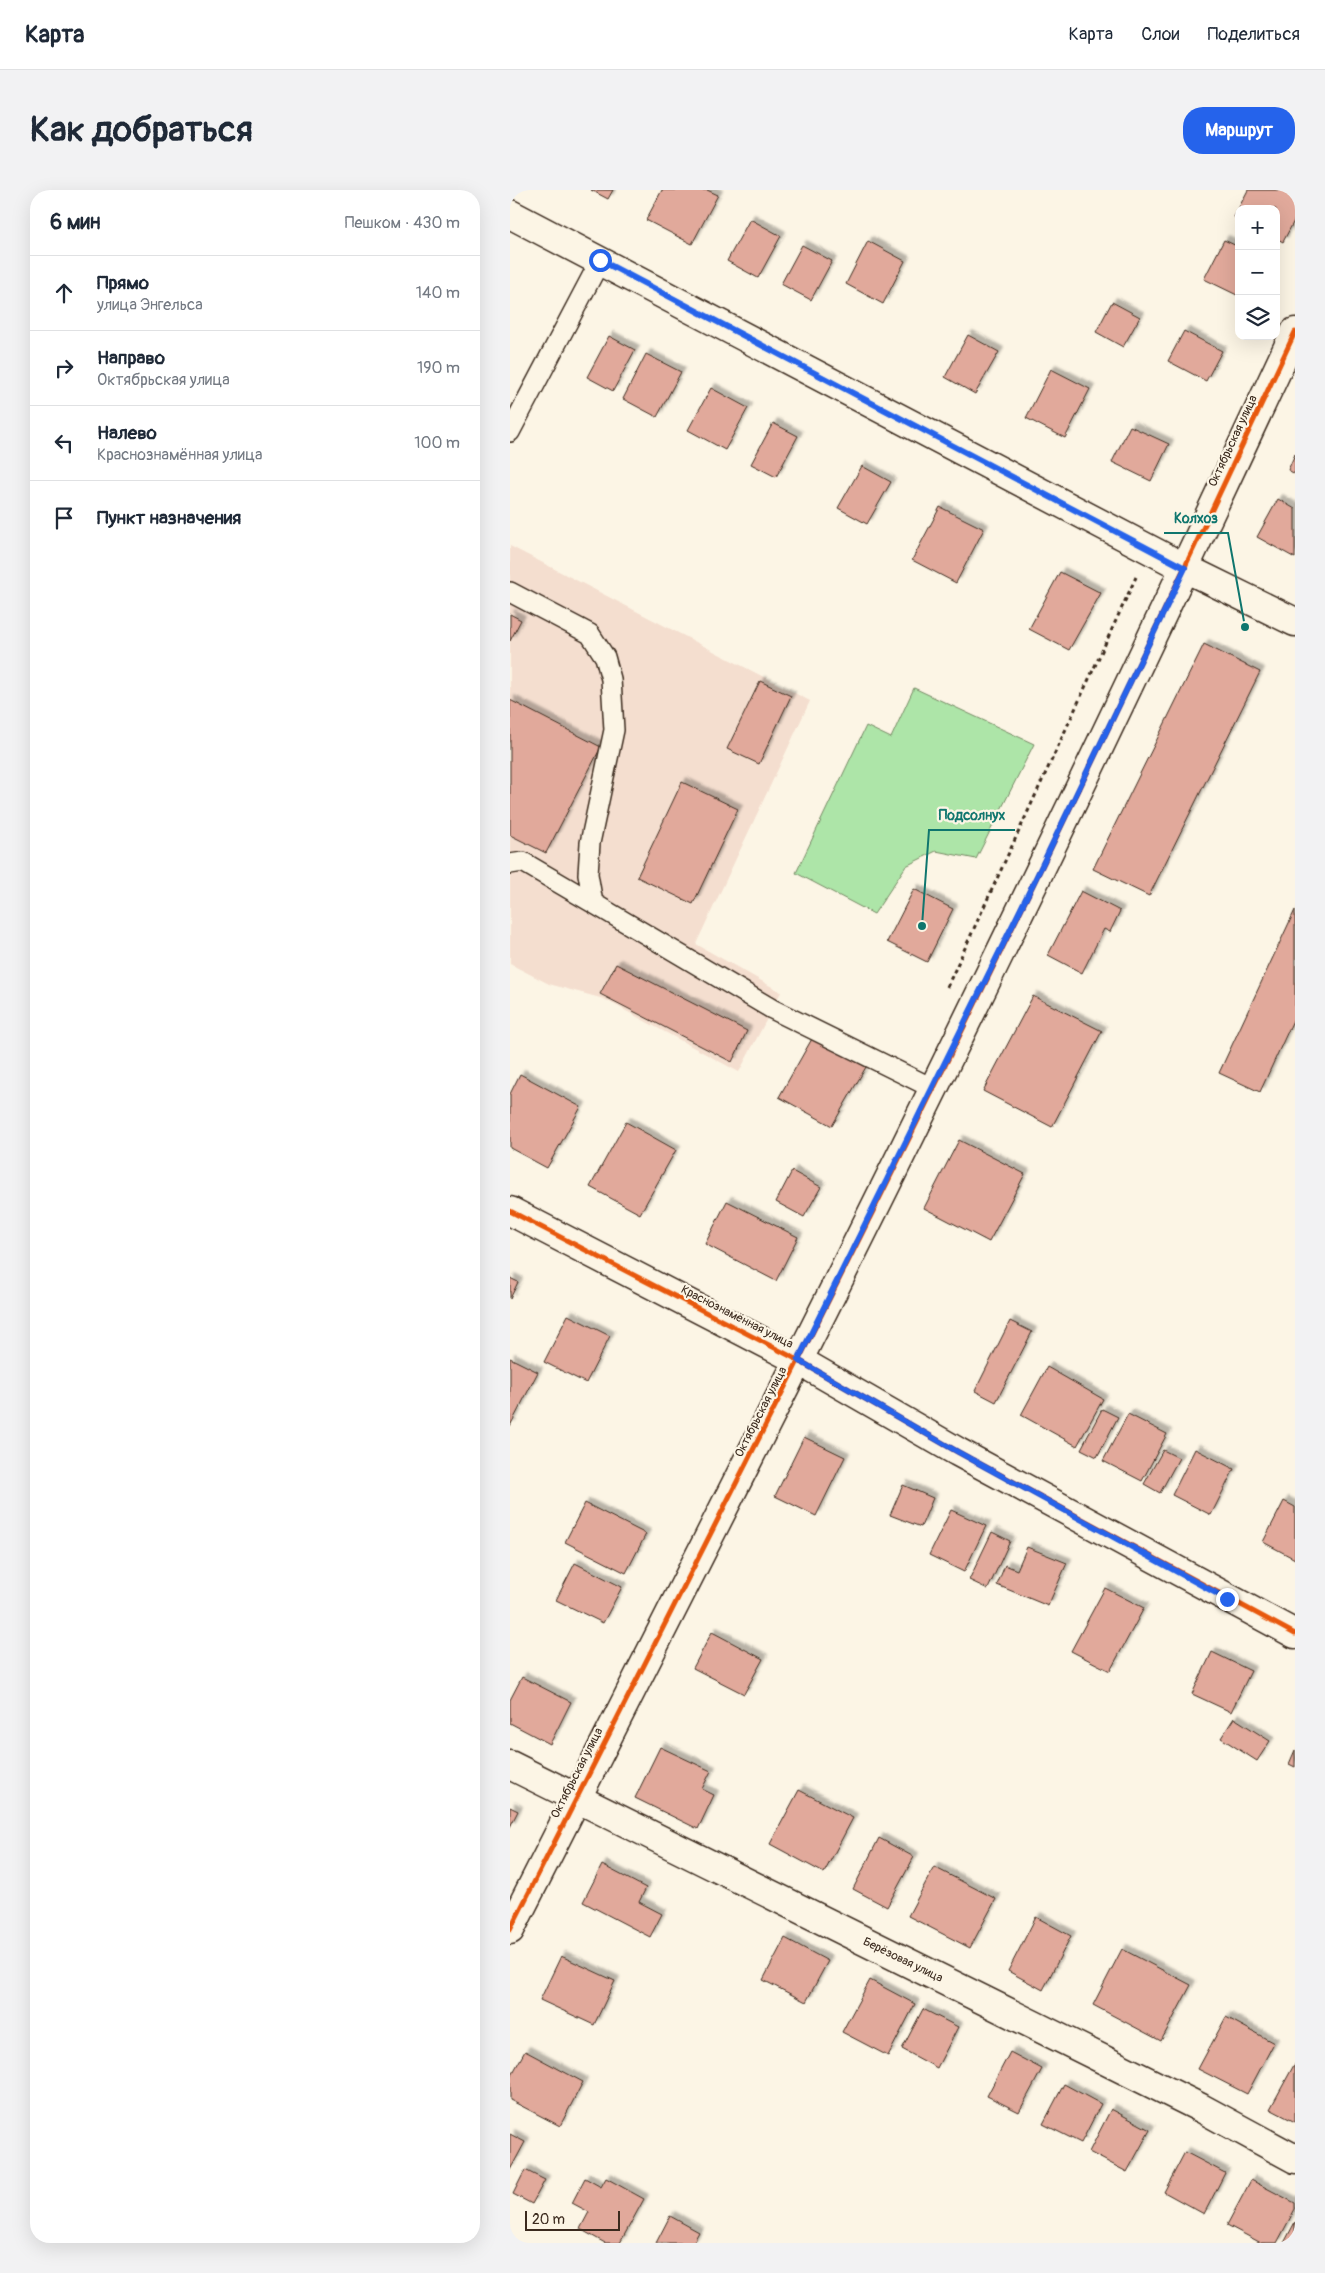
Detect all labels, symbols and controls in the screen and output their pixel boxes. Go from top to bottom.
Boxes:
text: Карта [25,20,84,49]
text: Карта [1069,23,1113,46]
text: Слои [1141,23,1179,46]
text: Поделиться [1207,23,1300,46]
button: Маршрут [1183,107,1295,154]
text: Как добраться [30,108,253,152]
map controls [1235,205,1280,340]
button: + [1235,205,1280,250]
text: 6 мин [50,209,100,236]
text: Пешком · 430 m [345,213,460,233]
route start [589,249,612,272]
button: − [1235,250,1280,295]
text: Прямо [97,271,149,295]
icon: ahead [50,279,78,307]
text: 140 m [416,283,460,303]
text: улица Энгельса [97,295,203,315]
button: layers [1235,295,1280,340]
text: Направо [97,346,165,370]
icon: right [50,354,78,382]
text: 190 m [417,358,460,378]
text: Октябрьская улица [97,370,230,390]
street label: Октябрьская улица [1205,392,1261,489]
text: Налево [97,421,157,445]
icon: left [50,429,78,457]
text: 100 m [414,433,460,453]
text: Краснознамённая улица [97,445,262,465]
icon: arrive [50,504,78,532]
callout: Колхоз [1164,504,1228,533]
text: Пункт назначения [97,506,241,530]
text: Колхоз [1174,510,1218,527]
callout: Подсолнух [929,801,1015,830]
text: Подсолнух [939,807,1005,824]
street label: Краснознамённая улица [678,1282,796,1352]
street label: Октябрьская улица [732,1364,790,1460]
route end [1216,1588,1239,1611]
street label: Октябрьская улица [548,1725,606,1821]
street label: Берёзовая улица [861,1934,946,1986]
scale bar [525,2208,620,2231]
text: 20 m [532,2211,565,2228]

